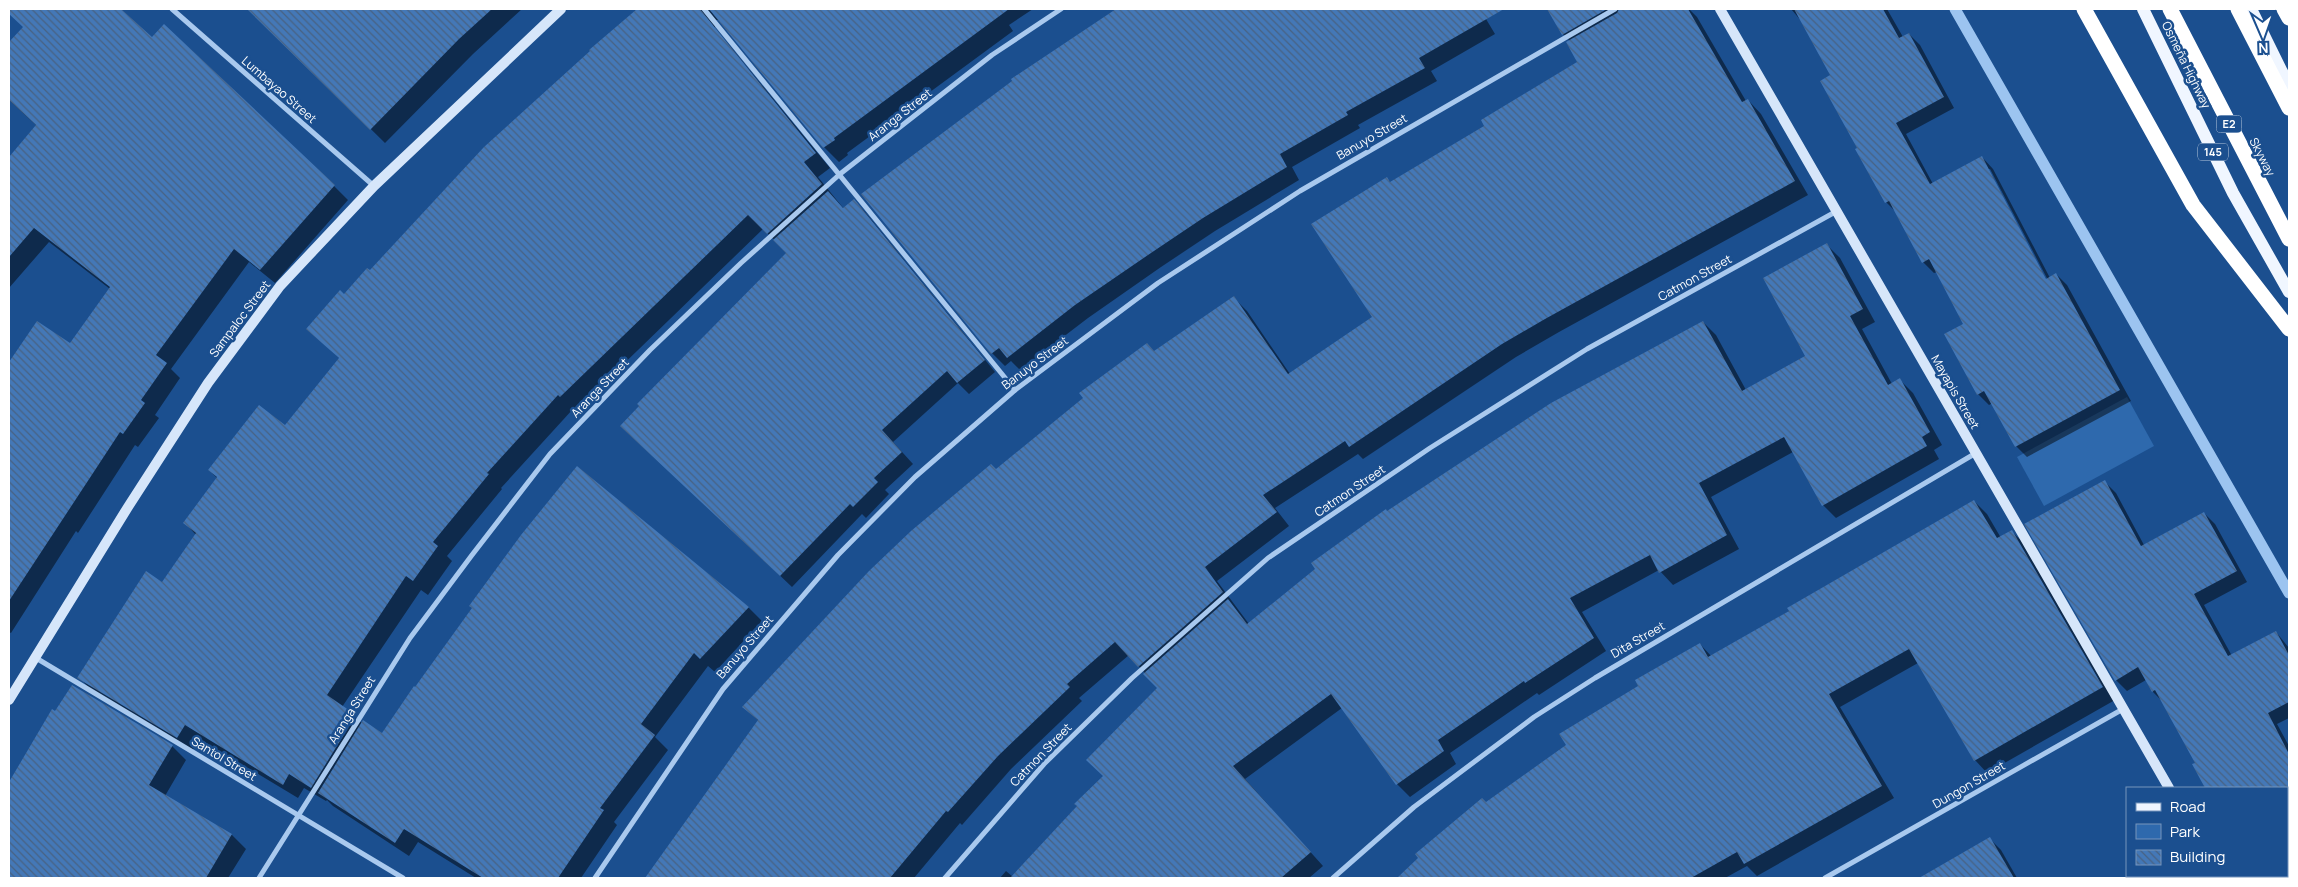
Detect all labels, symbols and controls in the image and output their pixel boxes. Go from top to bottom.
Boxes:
north arrow [2238,10,2288,60]
street label: Osmeña Highway [2158,18,2215,112]
text: N [2258,39,2269,58]
street label: Lumbayao Street [238,52,321,127]
street label: Aranga Street [864,84,935,145]
street label: Banuyo Street [1333,109,1410,164]
road number: E2 [2216,116,2242,132]
street label: Skyway [2246,135,2280,180]
road number: 145 [2198,144,2228,160]
street label: Catmon Street [1655,250,1735,305]
street label: Sampaloc Street [205,277,274,361]
street label: Banuyo Street [998,332,1072,393]
street label: Mayapis Street [1927,352,1984,432]
street label: Aranga Street [567,354,633,421]
street label: Catmon Street [1311,460,1389,521]
street label: Banuyo Street [712,611,777,682]
street label: Dita Street [1608,617,1668,662]
street label: Aranga Street [324,672,379,747]
street label: Catmon Street [1006,719,1075,790]
street label: Santol Street [188,732,260,785]
street label: Dungon Street [1929,757,2008,812]
legend [2126,787,2288,877]
text: Road [2170,796,2206,817]
text: Park [2170,821,2200,842]
text: Building [2170,846,2225,867]

